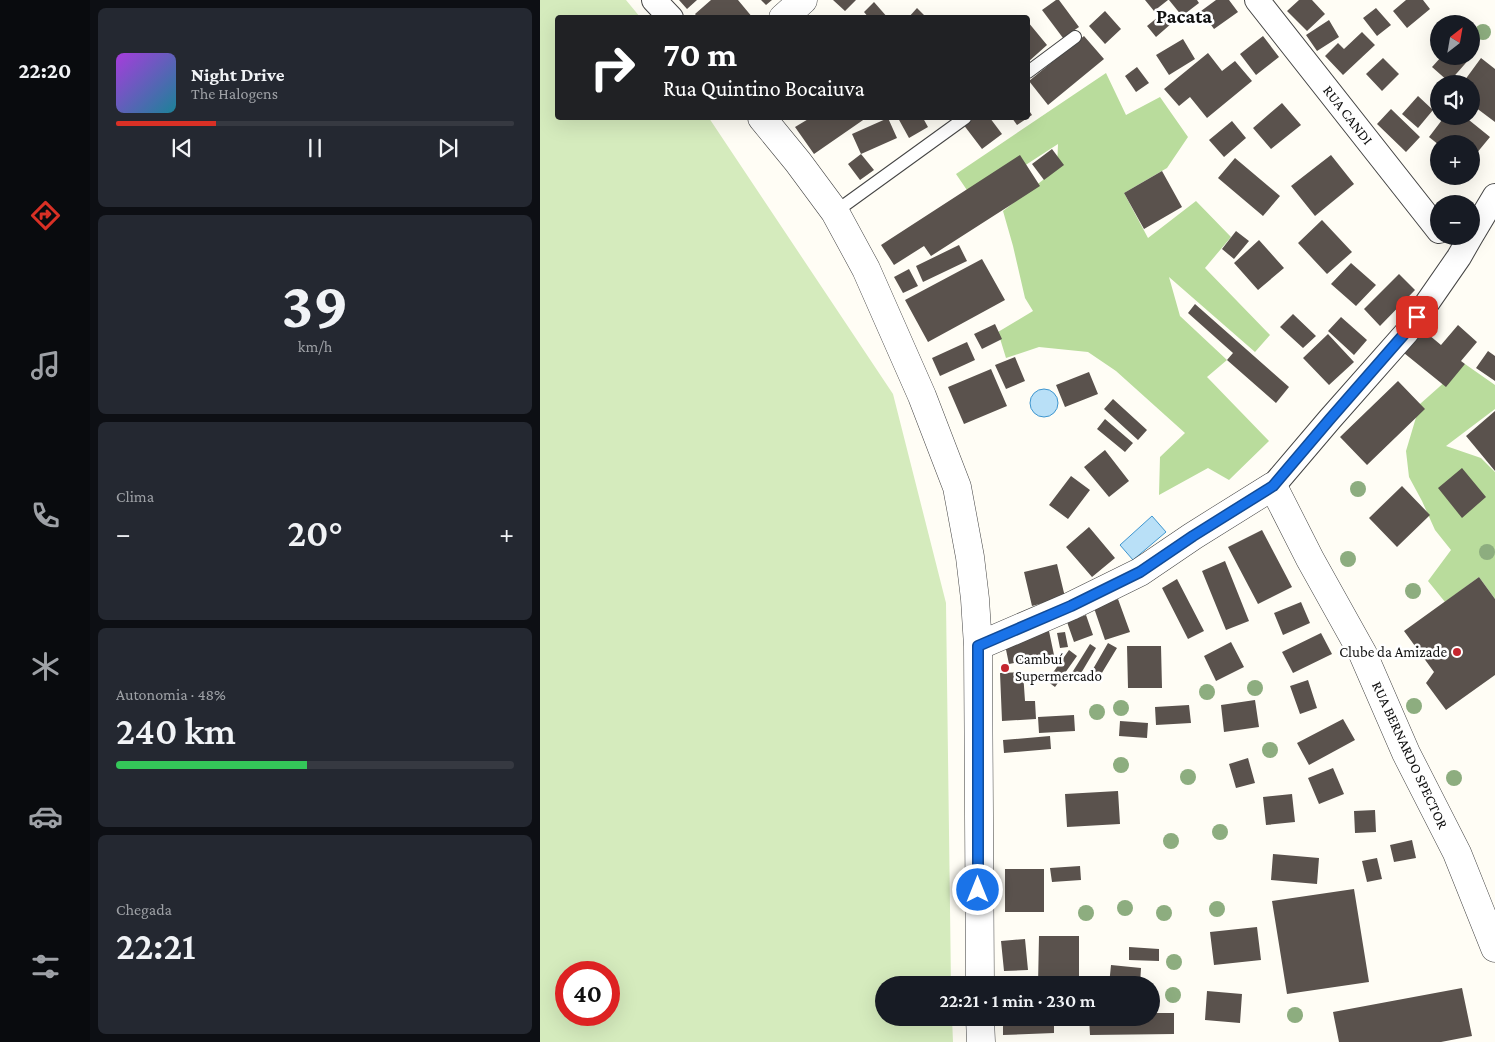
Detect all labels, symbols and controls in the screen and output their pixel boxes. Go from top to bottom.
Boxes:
district label: Pacata [1156,5,1212,27]
north arrow [1430,15,1480,65]
map controls [1430,15,1480,245]
icon: right [580,35,645,100]
text: 70 m [663,35,737,74]
text: 22:20 [19,58,71,83]
text: Night Drive [191,64,284,85]
button: sound [1430,75,1480,125]
text: Rua Quintino Bocaiuva [663,76,865,101]
street label: RUA CANDI [1320,82,1376,148]
text: The Halogens [191,85,278,102]
icon: previous [168,134,196,162]
icon: pause [301,134,329,162]
icon: next [434,134,462,162]
button: + [1430,135,1480,185]
button: − [1430,195,1480,245]
icon: directions [28,198,63,233]
text: 39 [281,269,349,341]
pin [1396,296,1438,338]
icon: arrive [1403,303,1431,331]
text: km/h [298,338,332,355]
icon: music [28,348,63,383]
text: Clima [116,488,154,505]
icon: phone [28,498,63,533]
text: 20° [287,512,343,554]
text: − [116,518,131,549]
text: + [499,518,514,549]
place label: Clube da Amizade [1339,644,1447,660]
marker: Clube da Amizade [1451,646,1463,658]
icon: climate [28,649,63,684]
place label: Cambuí Supermercado [1015,651,1102,685]
marker: Cambuí Supermercado [999,662,1011,674]
street label: RUA BERNARDO SPECTOR [1369,679,1452,832]
text: Autonomia · 48% [116,686,226,703]
text: 240 km [116,710,236,752]
icon: car [28,799,63,834]
position arrow [951,863,1003,915]
text: Chegada [116,901,172,918]
text: 22:21 [116,925,196,967]
icon: filters [28,949,63,984]
speed limit sign: 40 [555,961,620,1026]
text: 22:21 · 1 min · 230 m [939,990,1096,1011]

